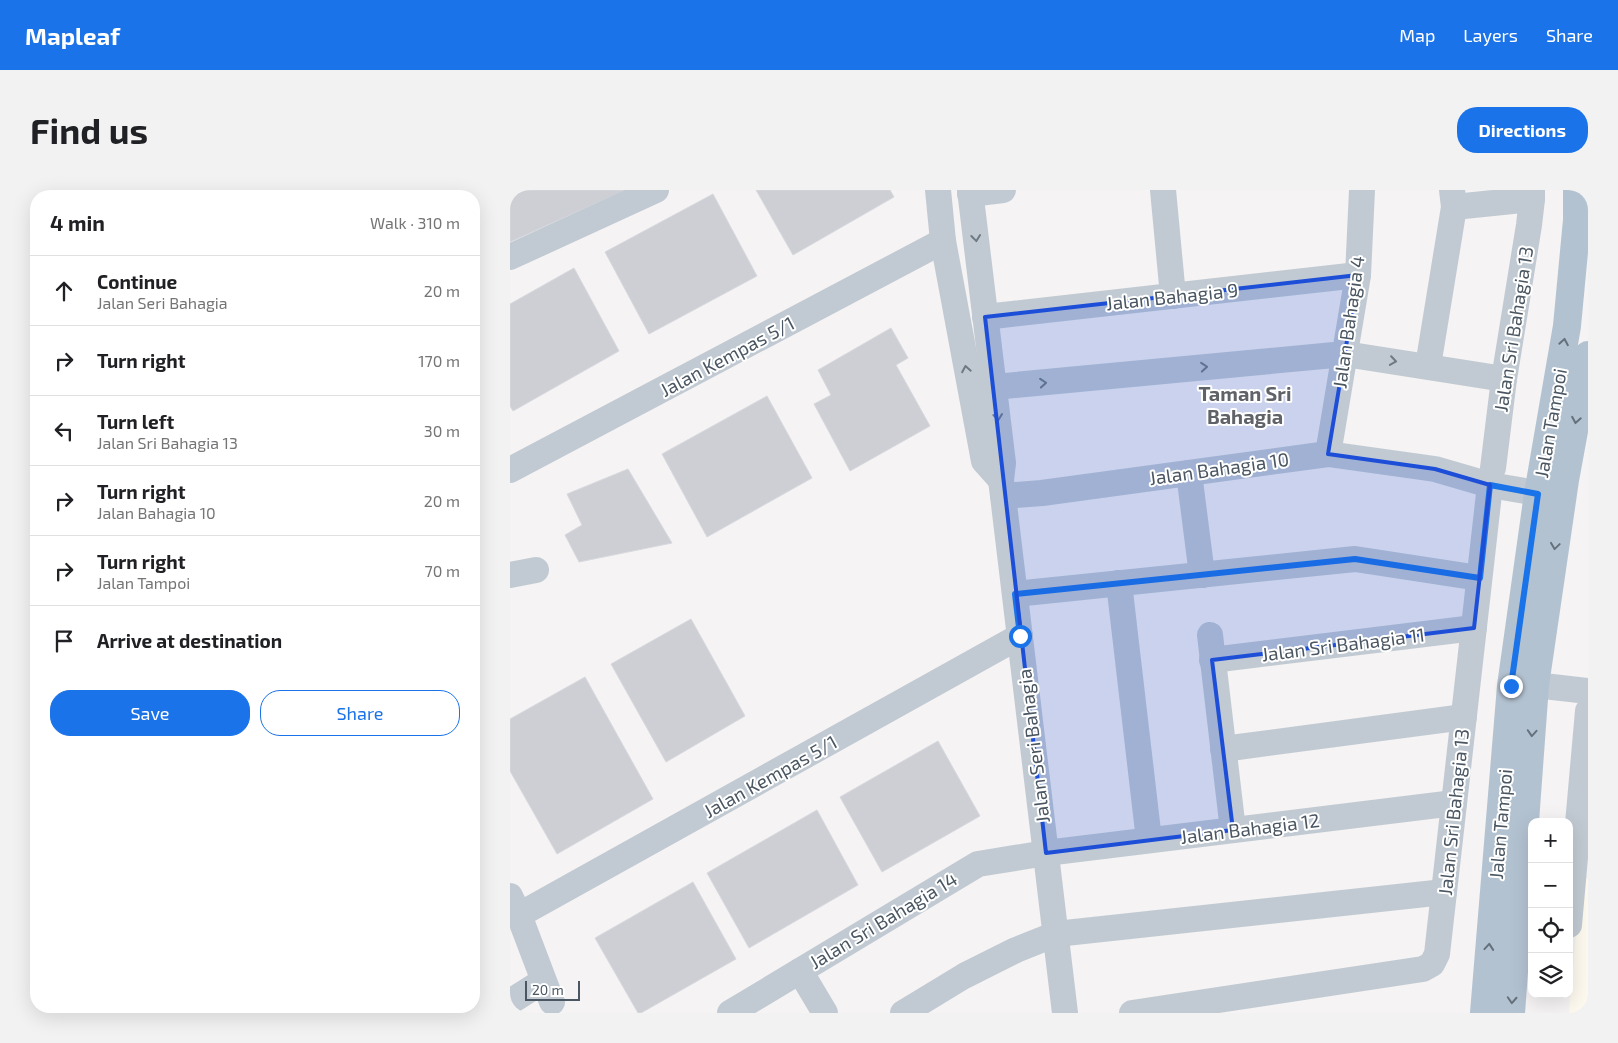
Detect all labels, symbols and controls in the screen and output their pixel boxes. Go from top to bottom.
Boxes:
text: Mapleaf [25,21,120,50]
text: Map [1399,24,1435,46]
text: Layers [1463,24,1518,46]
text: Share [1546,24,1593,46]
button: Directions [1457,107,1588,153]
text: Find us [30,109,148,151]
text: 4 min [50,210,105,235]
text: Walk · 310 m [370,213,460,232]
one-way arrow [970,235,981,243]
street label: Jalan Sri Bahagia 13 [1489,245,1537,413]
street label: Jalan Bahagia 4 [1327,254,1369,390]
text: Continue [97,270,177,293]
icon: ahead [50,277,78,305]
street label: Jalan Bahagia 9 [1105,278,1239,314]
text: 20 m [424,281,460,300]
text: Jalan Seri Bahagia [97,293,228,312]
street label: Jalan Kempas 5/1 [656,311,798,401]
one-way arrow [1558,337,1568,346]
icon: right [50,347,78,375]
text: Turn right [97,349,185,372]
text: 170 m [418,351,460,370]
one-way arrow [1390,355,1398,366]
one-way arrow [1201,362,1209,373]
one-way arrow [962,365,972,374]
street label: Jalan Tampoi [1529,367,1571,479]
one-way arrow [1039,378,1047,389]
district label: Taman Sri Bahagia [1199,381,1291,428]
text: Turn left [97,410,174,433]
one-way arrow [992,413,1003,421]
one-way arrow [1572,416,1582,425]
icon: left [50,417,78,445]
text: 30 m [424,421,460,440]
text: Jalan Sri Bahagia 13 [97,433,238,452]
street label: Jalan Bahagia 10 [1148,447,1290,489]
text: Turn right [97,480,185,503]
icon: right [50,487,78,515]
text: 20 m [424,491,460,510]
text: Jalan Bahagia 10 [97,503,216,522]
one-way arrow [1551,542,1561,550]
text: Turn right [97,550,185,573]
icon: right [50,557,78,585]
text: 70 m [425,561,460,580]
text: Jalan Tampoi [97,573,190,592]
street label: Jalan Sri Bahagia 11 [1260,623,1426,665]
route start [1009,625,1032,648]
icon: arrive [50,627,78,655]
text: Arrive at destination [97,629,282,652]
street label: Jalan Seri Bahagia [1012,668,1054,824]
route end [1500,675,1523,698]
button: Save [50,690,250,736]
button: Share [260,690,460,736]
street label: Jalan Sri Bahagia 13 [1433,728,1473,896]
street label: Jalan Kempas 5/1 [699,730,841,822]
one-way arrow [1526,730,1537,738]
street label: Jalan Tampoi [1484,768,1516,880]
street label: Jalan Bahagia 12 [1179,808,1321,848]
map controls [1528,818,1573,998]
button: + [1528,818,1573,863]
button: − [1528,863,1573,908]
street label: Jalan Sri Bahagia 14 [805,867,961,973]
button: locate [1528,908,1573,953]
one-way arrow [1484,943,1495,951]
button: layers [1528,953,1573,998]
scale bar [525,978,580,1001]
text: 20 m [532,981,564,998]
one-way arrow [1507,996,1518,1004]

